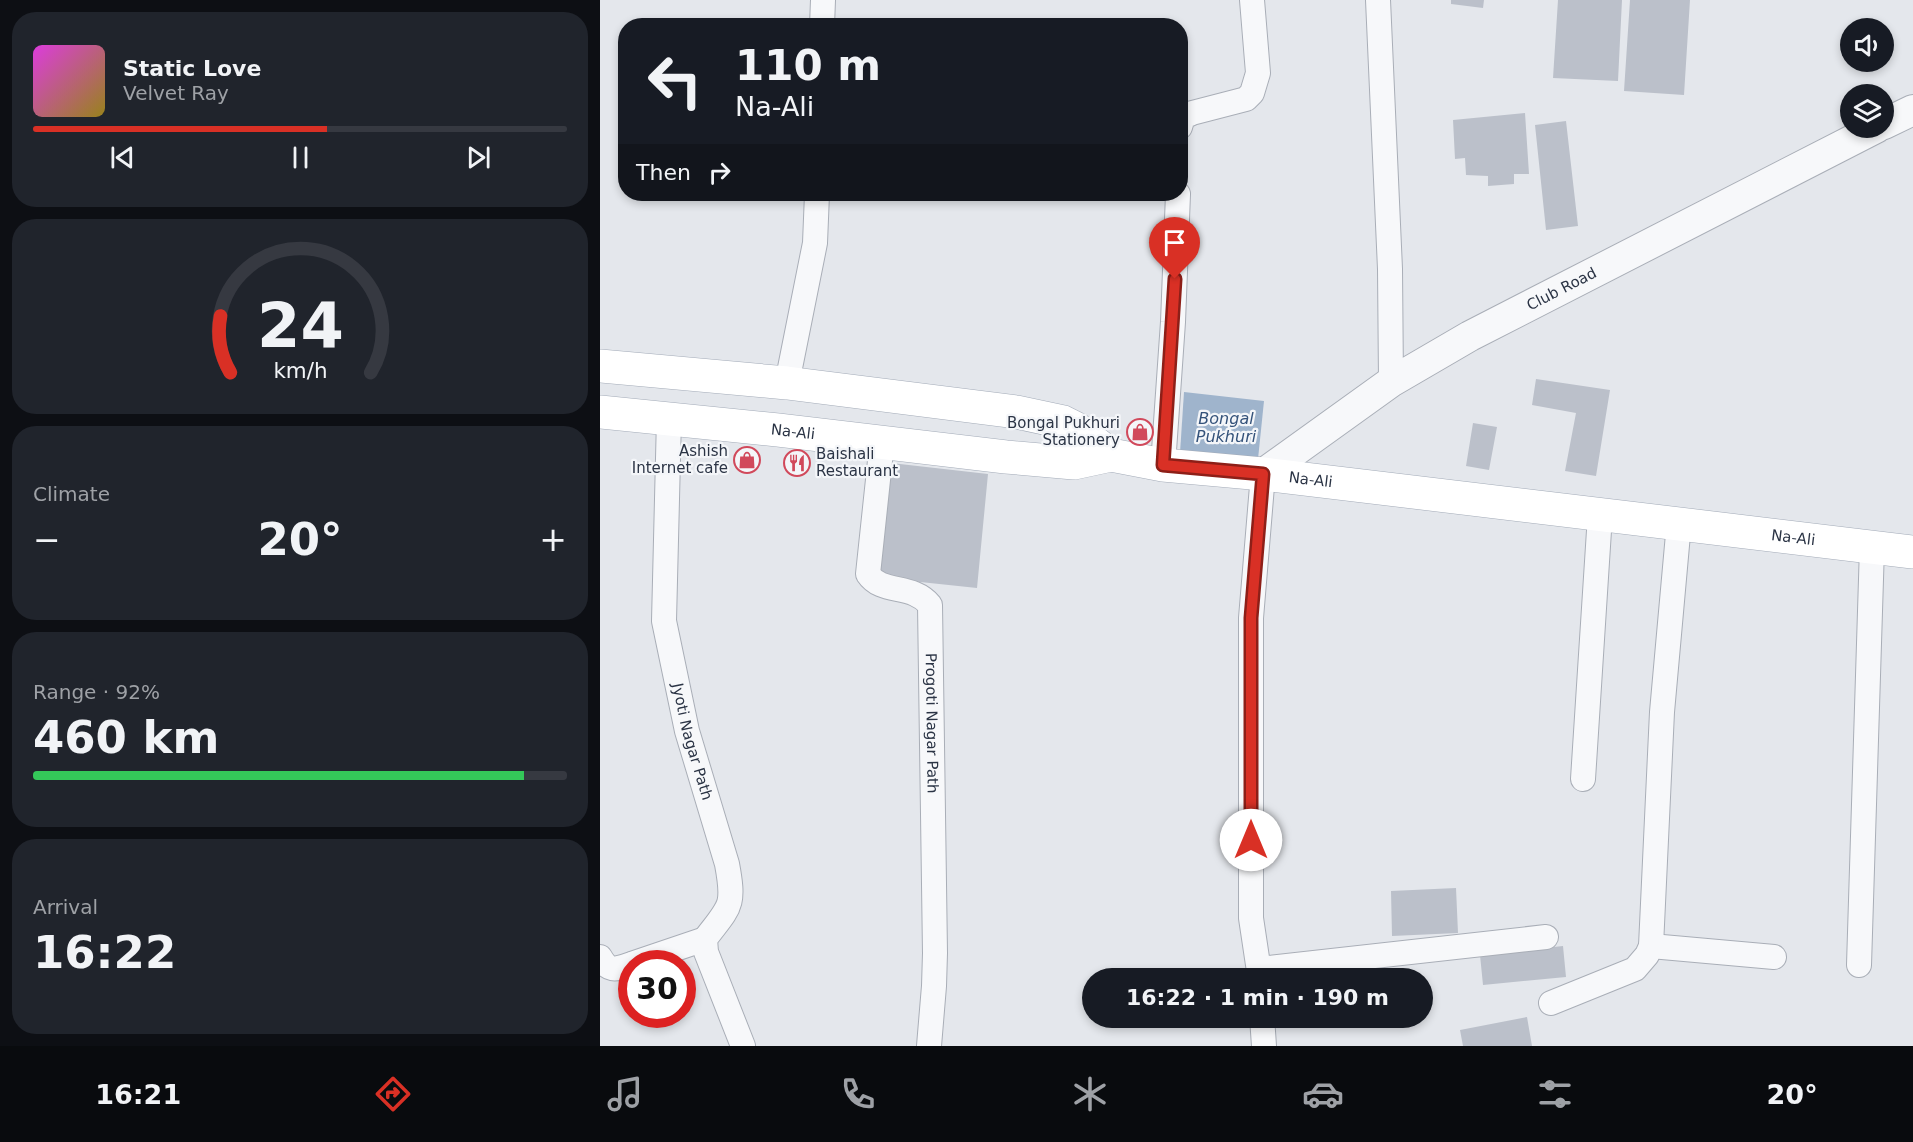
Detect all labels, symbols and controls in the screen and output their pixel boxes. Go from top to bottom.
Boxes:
map controls [1840,18,1894,138]
button: sound [1840,18,1894,72]
text: 110 m [735,41,881,90]
icon: left [636,42,714,120]
text: Static Love [123,56,261,81]
text: Velvet Ray [123,81,229,105]
button: layers [1840,84,1894,138]
text: Na-Ali [735,91,814,122]
icon: previous [106,141,139,174]
icon: pause [284,141,317,174]
icon: next [462,141,495,174]
icon: right [703,156,736,189]
text: Then [636,160,691,185]
pin [1149,217,1200,279]
icon: arrive [1158,226,1191,259]
street label: Club Road [1524,264,1600,314]
text: 24 [257,289,343,362]
text: km/h [273,359,327,384]
water label: Bongal Pukhuri [1196,409,1257,446]
place label: Bongal Pukhuri Stationery [1007,414,1120,449]
shop icon: Bongal Pukhuri Stationery [1125,417,1155,447]
street label: Na-Ali [770,420,816,443]
place label: Ashish Internet cafe [632,442,728,477]
shop icon: Ashish Internet cafe [732,445,762,475]
place label: Baishali Restaurant [816,445,898,480]
restaurant icon: Baishali Restaurant [782,448,812,478]
street label: Na-Ali [1288,468,1334,491]
text: Climate [33,482,110,506]
text: 20° [257,513,343,566]
text: − [33,520,61,559]
text: + [539,520,567,559]
street label: Na-Ali [1770,526,1816,549]
street label: Progoti Nagar Path [922,653,942,794]
text: Range · 92% [33,680,160,704]
street label: Jyoti Nagar Path [668,681,716,802]
text: 460 km [33,711,219,764]
position arrow [1219,808,1283,872]
text: Arrival [33,895,98,919]
text: 16:22 [33,926,176,979]
speed limit sign: 30 [618,950,696,1028]
text: 16:22 · 1 min · 190 m [1126,985,1389,1010]
icon: directions [372,1073,414,1115]
icon: music [604,1073,646,1115]
icon: phone [837,1073,879,1115]
icon: climate [1069,1073,1111,1115]
icon: car [1302,1073,1344,1115]
icon: filters [1534,1073,1576,1115]
text: 16:21 [95,1079,181,1110]
text: 20° [1767,1079,1818,1110]

